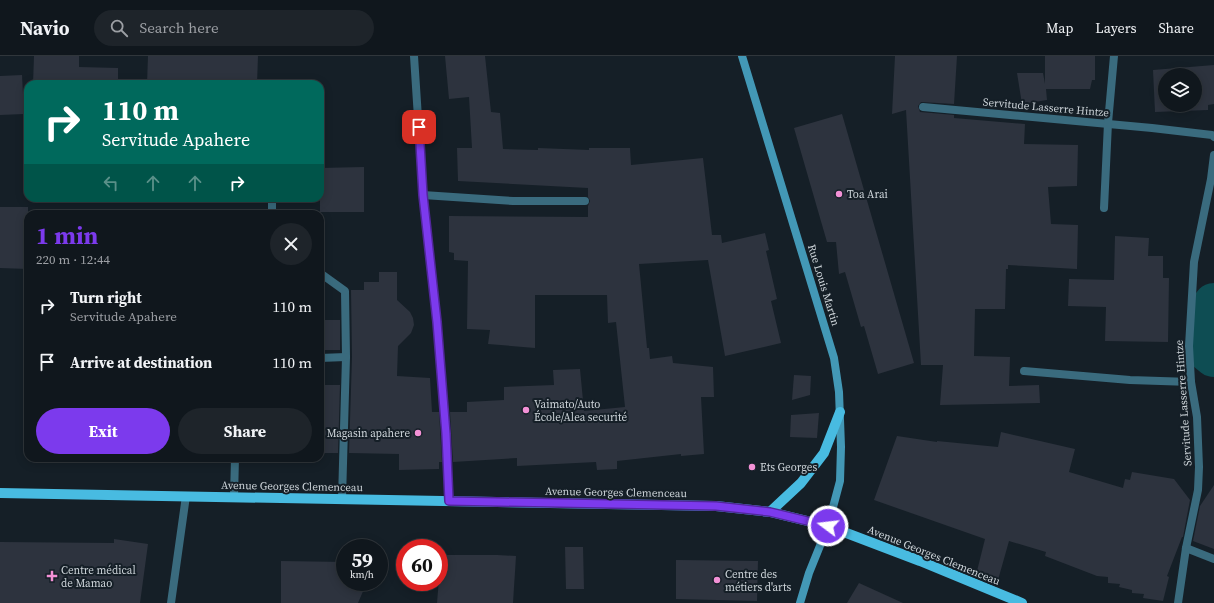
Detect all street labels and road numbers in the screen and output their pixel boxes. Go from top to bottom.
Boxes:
street label: Servitude Lasserre Hintze [982,95,1110,121]
street label: Rue Louis Martin [804,242,843,328]
street label: Servitude Lasserre Hintze [1172,339,1195,467]
street label: Avenue Georges Clemenceau [221,478,364,495]
street label: Avenue Georges Clemenceau [545,484,688,501]
street label: Avenue Georges Clemenceau [865,522,1003,589]

